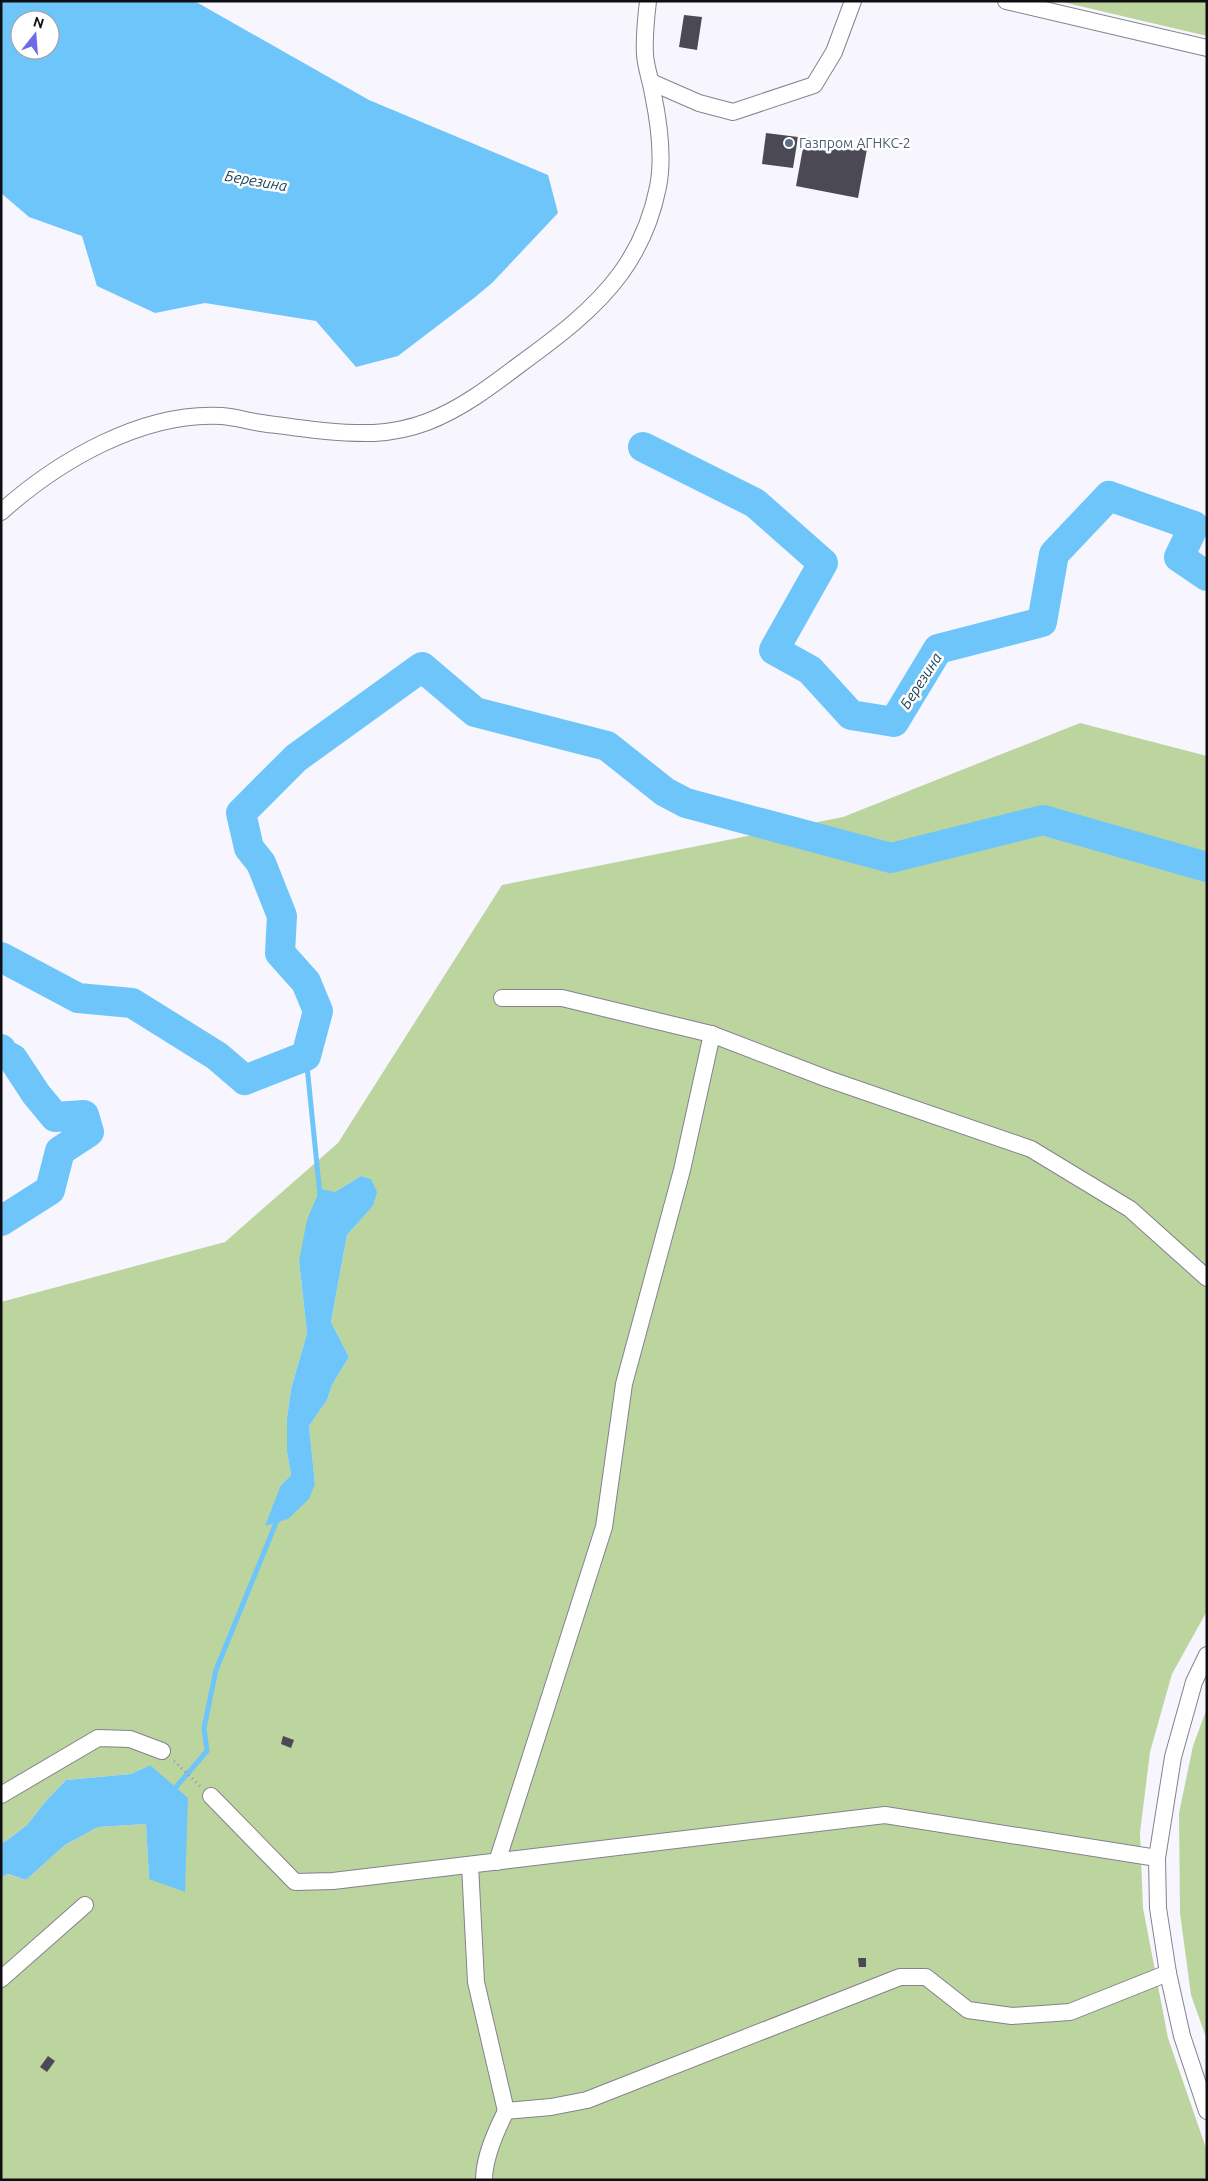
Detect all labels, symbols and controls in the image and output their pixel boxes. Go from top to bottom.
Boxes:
north arrow [10,10,60,60]
text: N [31,13,46,32]
place label: Газпром АГНКС-2 [799,135,911,151]
marker: Газпром АГНКС-2 [783,137,795,149]
water label: Березина [224,167,289,194]
water label: Березина [896,650,945,712]

